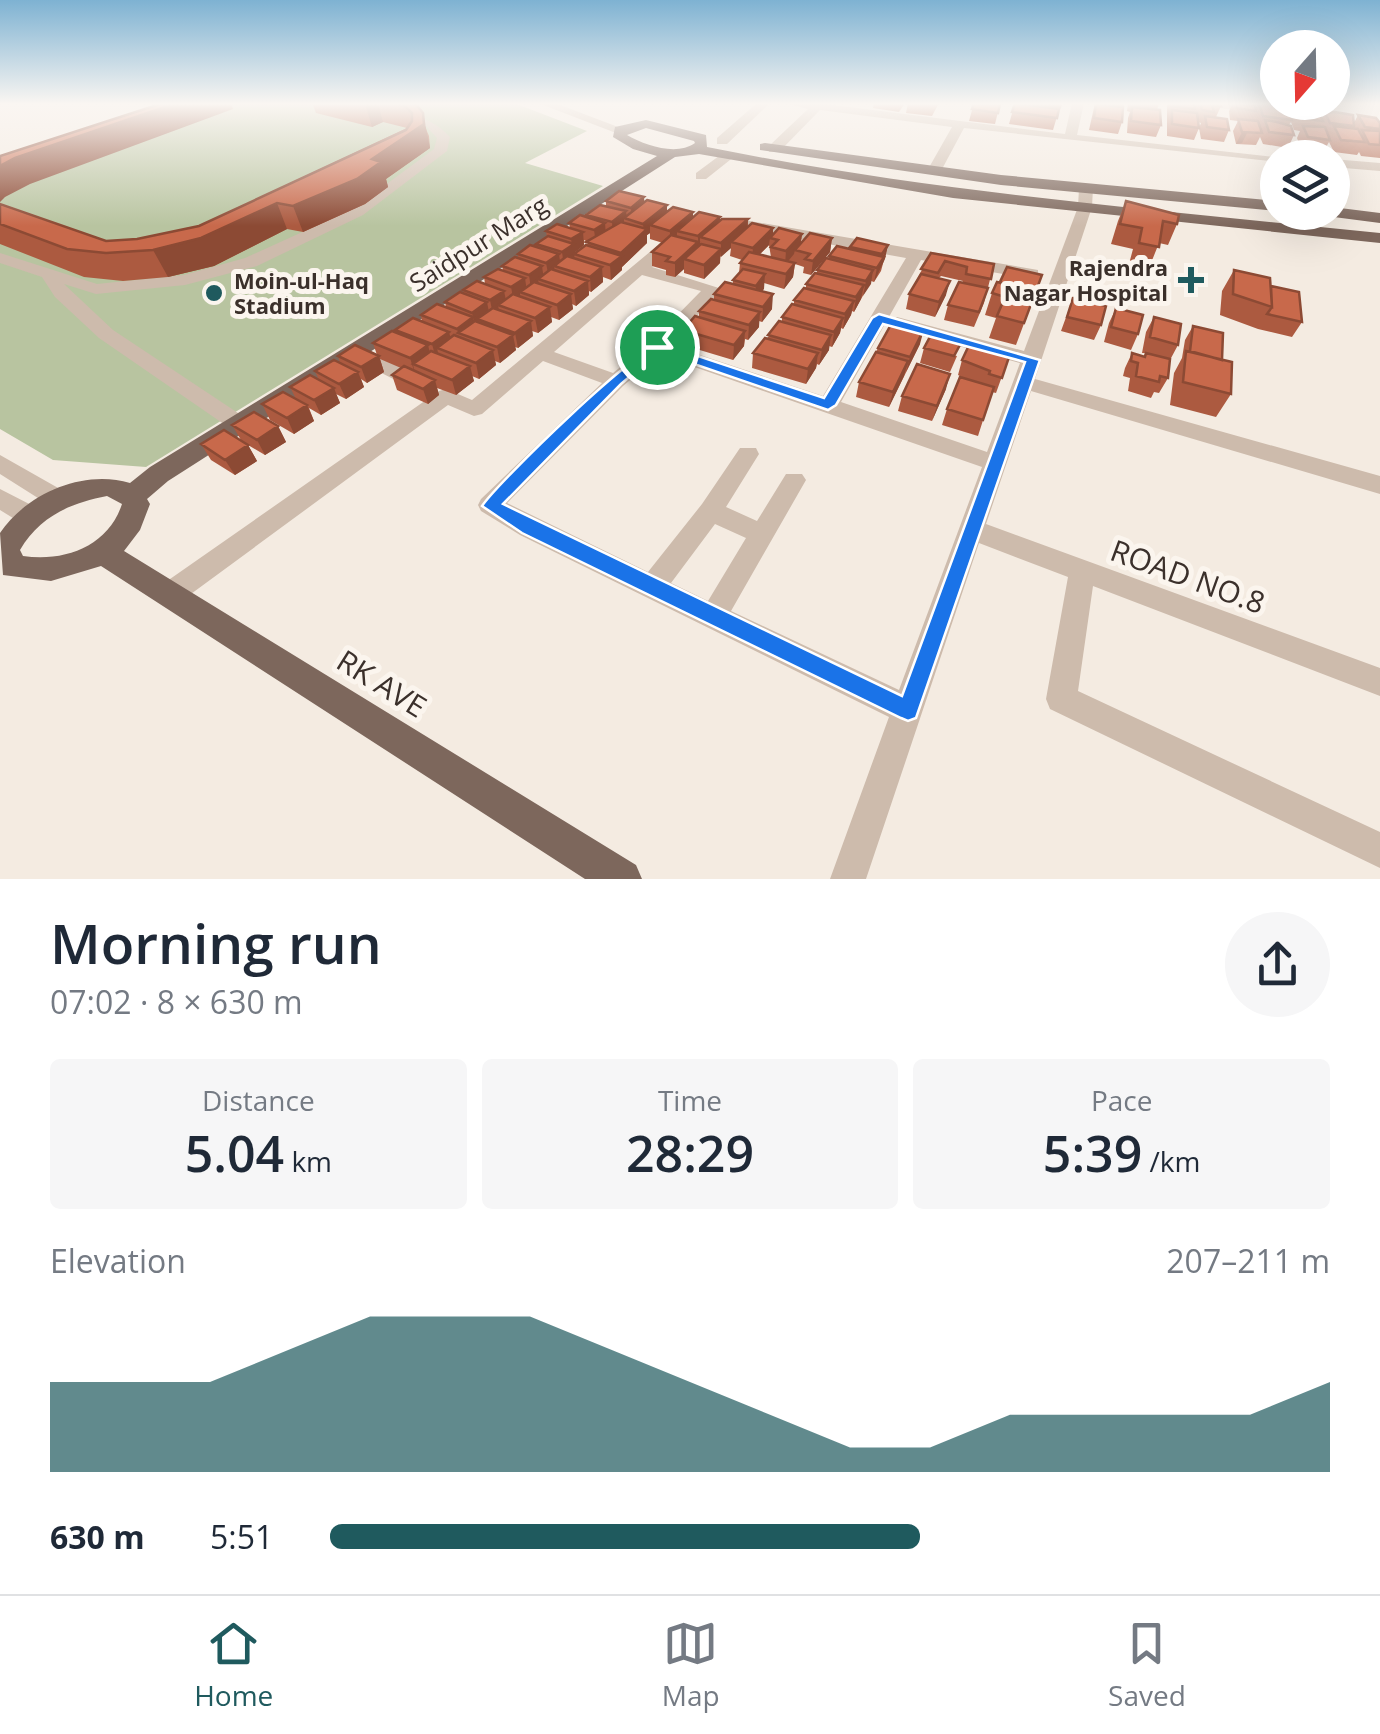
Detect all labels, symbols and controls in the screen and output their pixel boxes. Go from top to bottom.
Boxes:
north arrow [1260,30,1350,120]
map controls [1260,30,1350,230]
button: layers [1260,140,1350,230]
street label: Saidpur Marg [403,187,554,299]
place label: Rajendra Nagar Hospital [1004,252,1168,307]
place label: Moin-ul-Haq Stadium [234,265,369,320]
marker: Rajendra Nagar Hospital [1178,267,1204,293]
marker: Moin-ul-Haq Stadium [203,282,225,304]
pin [615,305,700,390]
icon: arrive [630,320,685,375]
street label: ROAD NO.8 [1105,529,1271,623]
street label: RK AVE [329,640,435,726]
text: Morning run [50,905,382,980]
button: share [1225,912,1330,1017]
text: 07:02 · 8 × 630 m [50,980,303,1023]
text: Distance [202,1081,315,1119]
text: Time [658,1081,722,1119]
text: Pace [1091,1081,1152,1119]
text: 5.04 [185,1119,284,1187]
text: 28:29 [626,1119,754,1187]
text: 5:39 [1043,1119,1142,1187]
text: km [284,1142,332,1180]
text: /km [1142,1142,1200,1180]
text: Elevation [50,1239,186,1282]
text: 207–211 m [1166,1239,1330,1282]
text: 630 m [50,1515,145,1558]
text: 5:51 [210,1515,273,1558]
tab: Home [194,1616,273,1714]
tab: Map [662,1616,720,1714]
tab: Saved [1108,1616,1186,1714]

